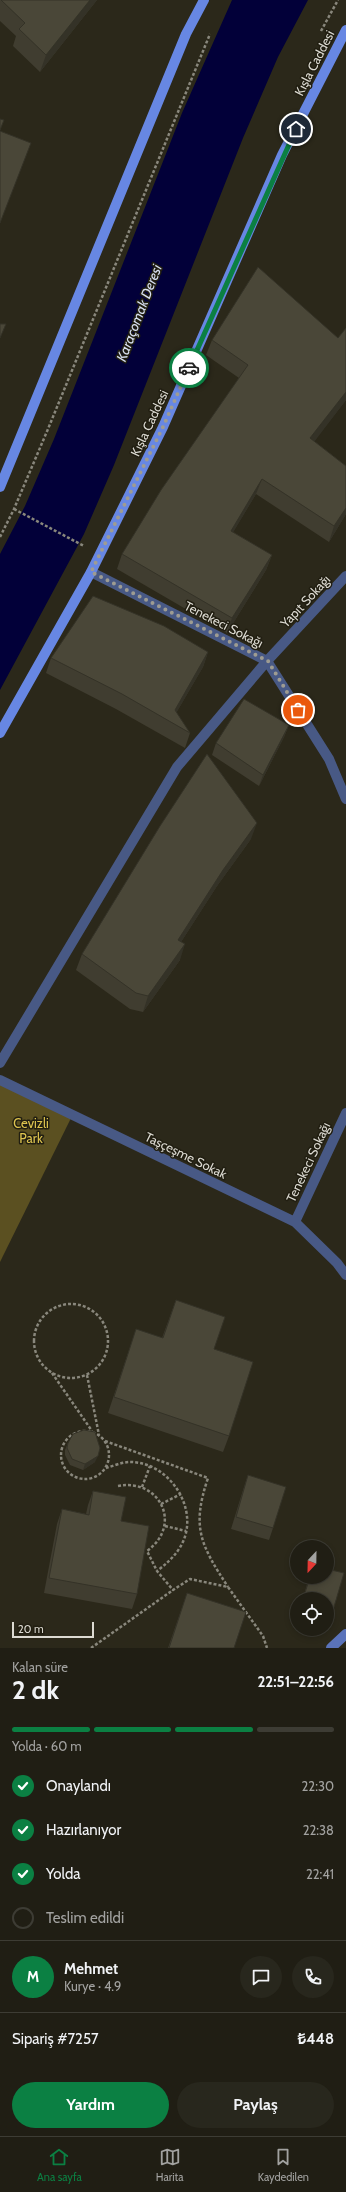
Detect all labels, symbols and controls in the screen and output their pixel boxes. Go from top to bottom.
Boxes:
street label: Kışla Caddesi [291,28,337,98]
pin [279,112,313,146]
icon: home [285,118,307,140]
water label: Karaçomak Deresi [112,261,166,364]
courier [169,348,209,388]
icon: car [178,357,200,379]
street label: Kışla Caddesi [127,387,171,459]
street label: Yapıt Sokağı [276,571,333,631]
street label: Tenekeci Sokağı [182,597,266,651]
pin [281,693,315,727]
icon: bag [287,699,309,721]
park label: Cevizli Park [13,1115,49,1146]
street label: Tenekeci Sokağı [283,1120,333,1204]
street label: Taşçeşme Sokak [142,1128,230,1182]
north arrow [290,1540,334,1584]
map controls [290,1540,334,1636]
button: locate [290,1592,334,1636]
scale bar [12,1620,94,1639]
text: 20 m [18,1622,44,1636]
text: Kalan süre [12,1659,68,1675]
text: 22:51–22:56 [257,1673,334,1691]
text: 2 dk [12,1674,59,1706]
text: Yolda · 60 m [12,1738,82,1754]
icon: check [12,1775,34,1797]
text: Onaylandı [46,1777,111,1795]
text: 22:30 [302,1778,334,1794]
icon: check [12,1819,34,1841]
text: Hazırlanıyor [46,1821,121,1839]
text: 22:38 [303,1822,334,1838]
icon: check [12,1863,34,1885]
text: Yolda [46,1865,80,1883]
text: 22:41 [306,1866,334,1882]
text: Teslim edildi [46,1909,124,1927]
button: chat [240,1956,282,1998]
button: phone [292,1956,334,1998]
text: Mehmet [64,1960,118,1978]
text: M [27,1968,39,1986]
text: Kurye · 4.9 [64,1978,121,1994]
text: Sipariş #7257 [12,2030,99,2048]
text: ₺448 [297,2030,334,2048]
button: Yardım [12,2082,169,2128]
button: Paylaş [177,2082,334,2128]
tab: Ana sayfa [37,2146,82,2184]
tab: Harita [156,2146,184,2184]
tab: Kaydedilen [258,2146,309,2184]

